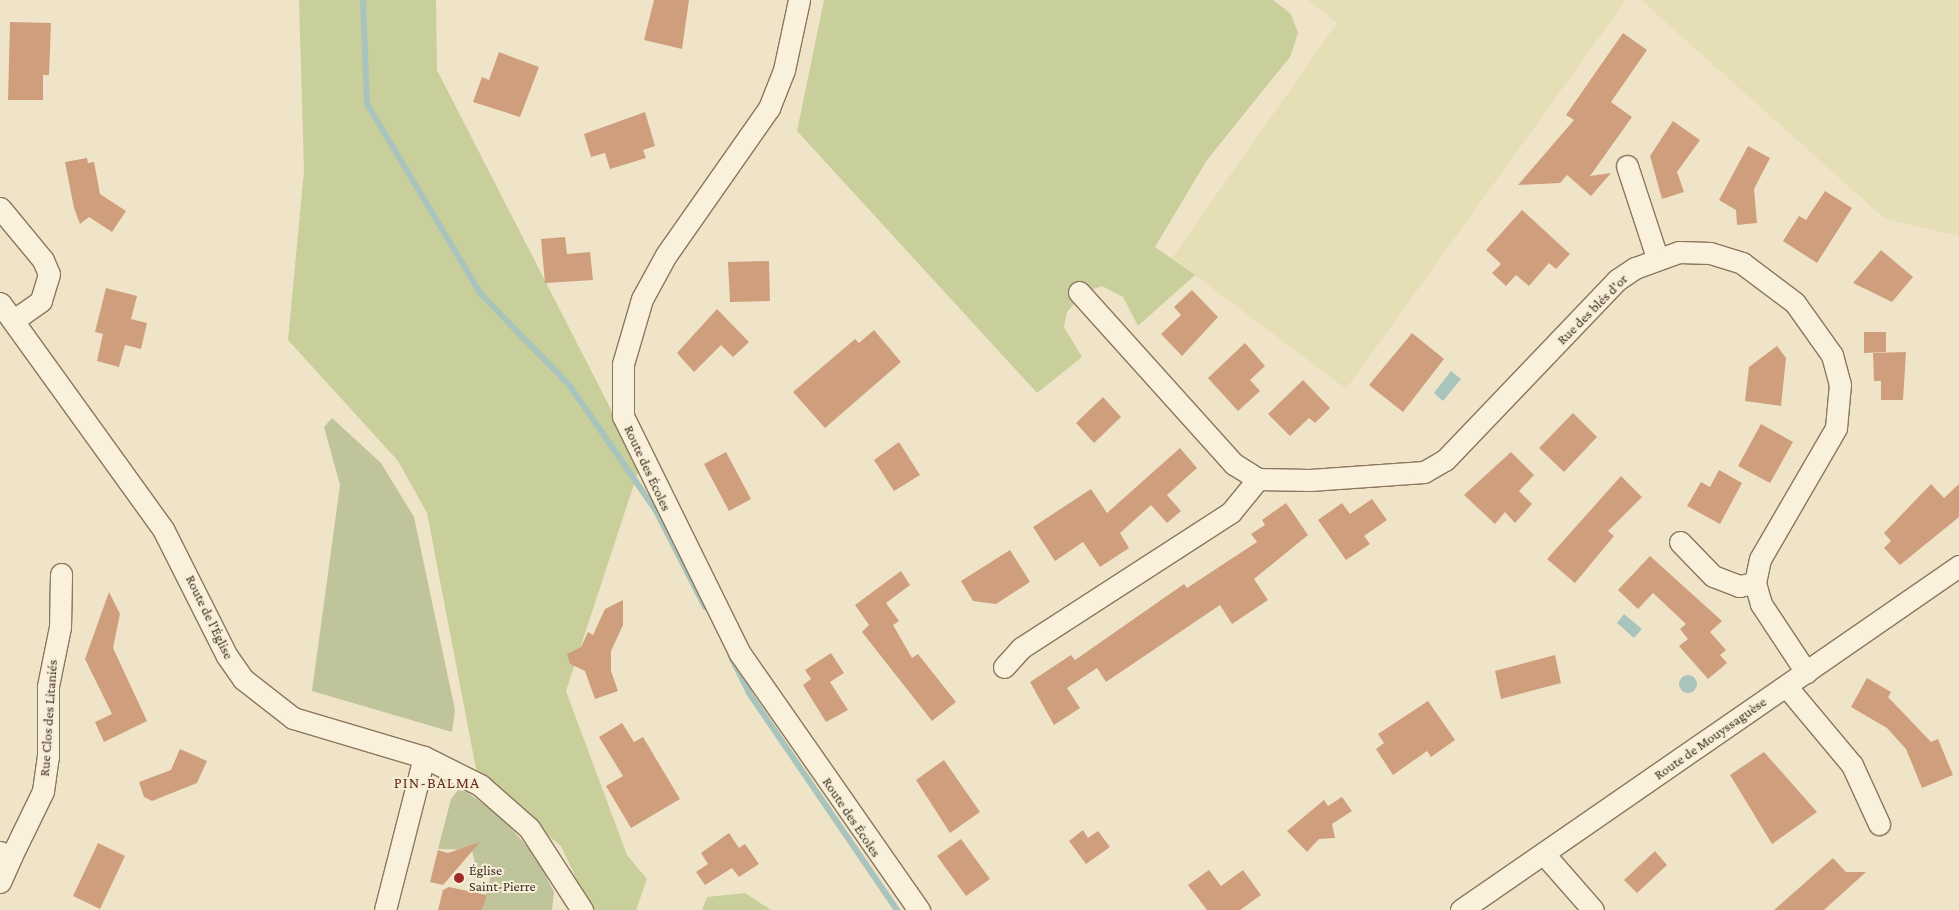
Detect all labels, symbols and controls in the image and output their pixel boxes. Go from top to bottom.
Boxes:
street label: Rue des blés d'or [1553,270,1631,348]
street label: Route des Écoles [621,423,675,513]
street label: Route de l'Église [182,572,238,662]
street label: Rue Clos des Litaniés [36,659,60,777]
street label: Route de Mouyssaguèse [1651,693,1769,783]
district label: PIN-BALMA [393,773,481,793]
street label: Route des Écoles [819,774,885,860]
place label: Église Saint-Pierre [469,862,536,894]
marker: Église Saint-Pierre [453,872,465,884]

